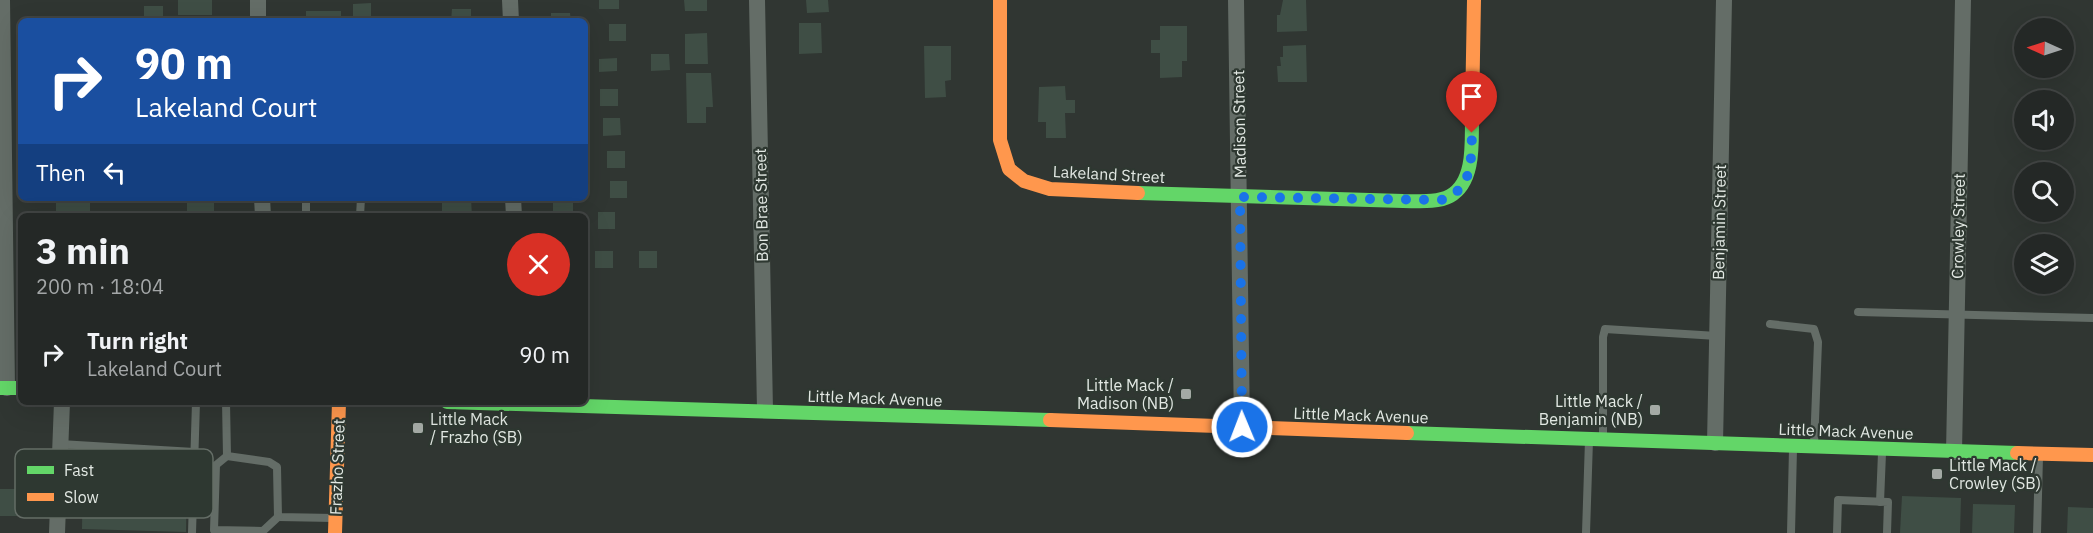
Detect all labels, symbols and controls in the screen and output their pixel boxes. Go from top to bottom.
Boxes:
north arrow [2014,18,2074,78]
map controls [2014,18,2074,294]
text: 90 m [135,36,233,91]
icon: right [36,42,114,120]
street label: Madison Street [1228,70,1250,178]
pin [1446,71,1497,133]
icon: arrive [1455,80,1488,113]
text: Lakeland Court [135,89,317,124]
button: sound [2014,90,2074,150]
street label: Bon Brae Street [750,148,772,262]
icon: left [98,156,131,189]
text: Then [36,158,86,187]
street label: Lakeland Street [1052,161,1166,187]
button: search [2014,162,2074,222]
street label: Benjamin Street [1708,164,1730,280]
street label: Crowley Street [1947,173,1969,279]
text: 3 min [36,227,130,274]
button: close [507,233,570,296]
button: layers [2014,234,2074,294]
text: 200 m · 18:04 [36,273,164,300]
text: Turn right [87,326,188,355]
icon: right [36,338,69,371]
text: 90 m [519,340,570,369]
text: Lakeland Court [87,355,222,382]
place label: Little Mack / Madison (NB) [1077,375,1174,413]
street label: Little Mack Avenue [807,386,943,410]
marker: Little Mack / Madison (NB) [1179,387,1193,401]
place label: Little Mack / Benjamin (NB) [1539,391,1643,429]
position arrow [1210,395,1274,459]
street label: Little Mack Avenue [1293,403,1429,427]
marker: Little Mack / Benjamin (NB) [1648,403,1662,417]
place label: Little Mack / Frazho (SB) [430,409,523,447]
street label: Frazho Street [325,419,349,515]
street label: Little Mack Avenue [1778,419,1914,443]
marker: Little Mack / Frazho (SB) [411,421,425,435]
legend [15,449,213,518]
place label: Little Mack / Crowley (SB) [1949,455,2041,493]
text: Fast [64,460,94,480]
marker: Little Mack / Crowley (SB) [1930,467,1944,481]
text: Slow [64,487,99,507]

